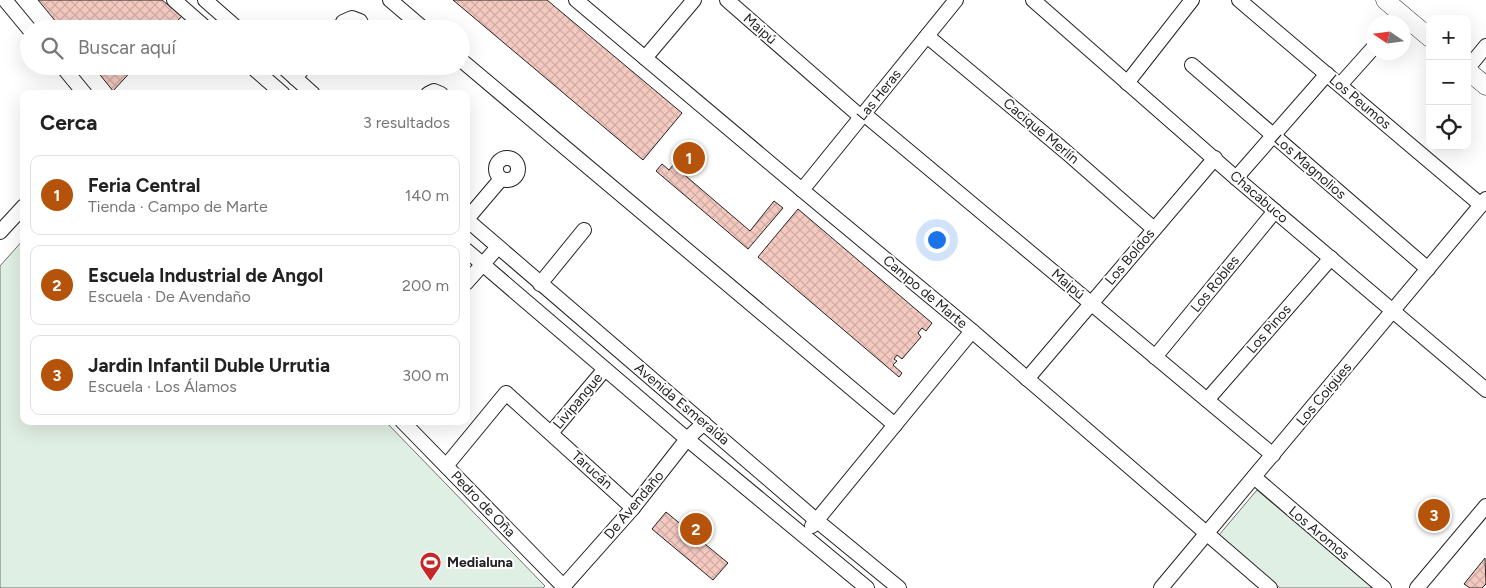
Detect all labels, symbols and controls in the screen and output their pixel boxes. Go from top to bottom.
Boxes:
street label: Maipú [740,10,780,48]
north arrow [1366,15,1411,60]
map controls [1426,15,1471,150]
button: + [1426,15,1471,60]
search box [20,20,470,75]
icon: search [38,34,66,62]
text: Buscar aquí [78,36,176,59]
button: − [1426,60,1471,105]
street label: Las Heras [853,66,905,124]
street label: Los Peumos [1326,71,1394,133]
street label: Cacique Merlín [1000,94,1082,168]
button: locate [1426,105,1471,150]
text: Cerca [40,110,97,135]
text: 3 resultados [363,113,450,132]
street label: Los Magnolios [1271,131,1349,203]
pin: 1 [673,139,705,177]
street label: Chacabuco [1226,167,1292,227]
text: Feria Central [88,174,200,197]
text: 1 [54,186,60,205]
text: 140 m [405,186,449,205]
text: Tienda · Campo de Marte [88,197,268,216]
street label: Los Boldos [1102,225,1158,289]
your location [924,227,950,253]
street label: Campo de Marte [879,252,971,332]
street label: Los Robles [1187,252,1243,316]
text: Escuela Industrial de Angol [88,264,323,287]
street label: Maipú [1048,265,1088,303]
text: 2 [52,276,62,295]
text: 200 m [402,276,449,295]
text: Escuela · De Avendaño [88,287,251,306]
street label: Los Pinos [1243,301,1295,357]
text: Jardin Infantil Duble Urrutia [88,354,330,377]
street label: Avenida Esmeralda [631,359,733,449]
street label: Los Coigües [1293,359,1355,429]
text: 3 [53,366,61,385]
text: 300 m [402,366,449,385]
street label: Livipangue [550,369,607,432]
text: Escuela · Los Álamos [88,377,237,396]
street label: Tarucán [568,447,616,493]
street label: Pedro de Oña [447,467,519,541]
street label: De Avendaño [601,467,667,543]
pin: 3 [1418,496,1450,534]
street label: Los Aromos [1285,503,1353,563]
pin: 2 [680,510,712,548]
sports icon: Medialuna [419,550,443,581]
place label: Medialuna [447,554,513,571]

